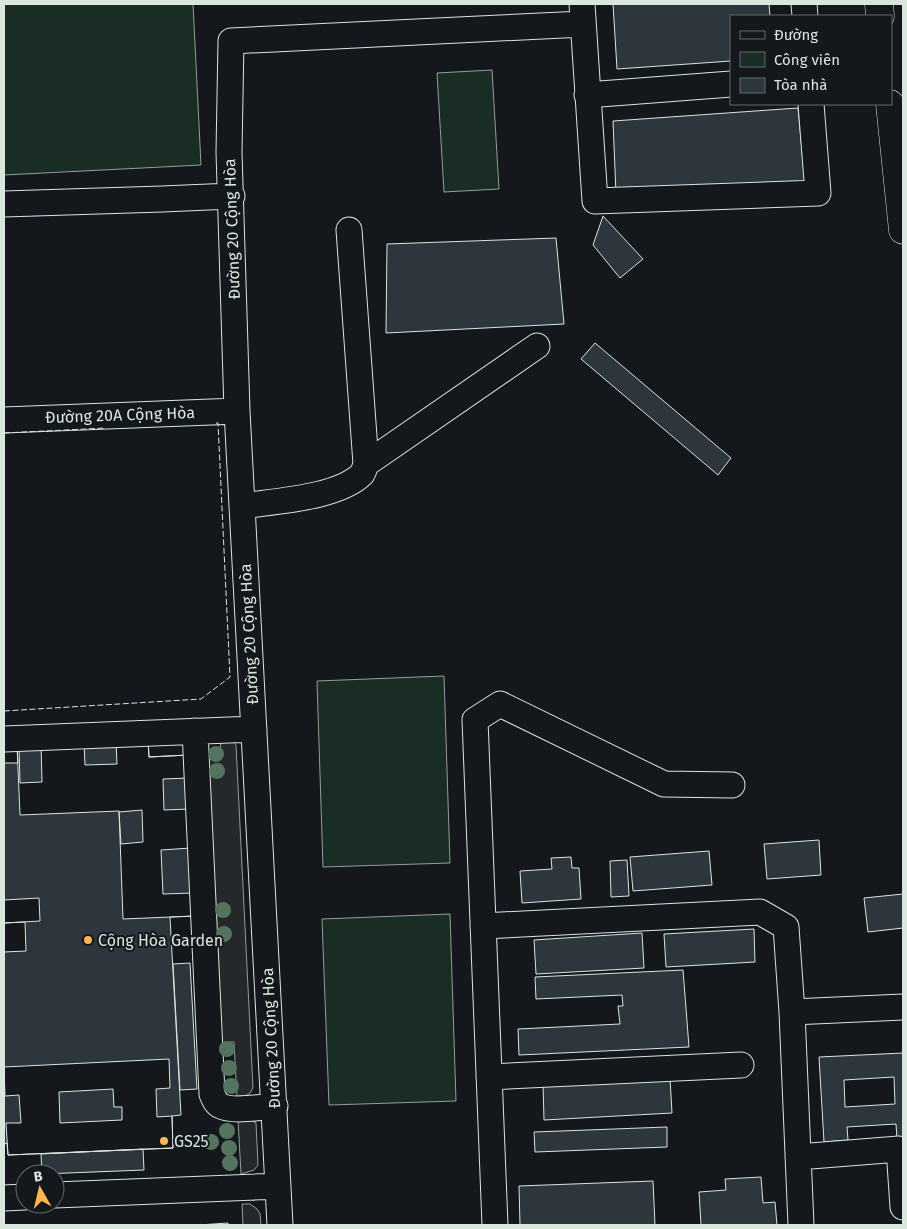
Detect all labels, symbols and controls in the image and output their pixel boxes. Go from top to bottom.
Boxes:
legend [730,15,892,105]
text: Đường [774,26,818,44]
text: Công viên [774,51,840,69]
text: Tòa nhà [774,76,827,94]
street label: Đường 20 Cộng Hòa [220,158,244,300]
street label: Đường 20A Cộng Hòa [45,403,195,427]
street label: Đường 20 Cộng Hòa [236,563,262,705]
place label: Cộng Hòa Garden [98,931,223,950]
marker: Cộng Hòa Garden [82,934,94,946]
street label: Đường 20 Cộng Hòa [258,967,284,1109]
place label: GS25 [174,1132,209,1151]
marker: GS25 [158,1135,170,1147]
north arrow [15,1164,65,1214]
text: B [33,1168,44,1186]

